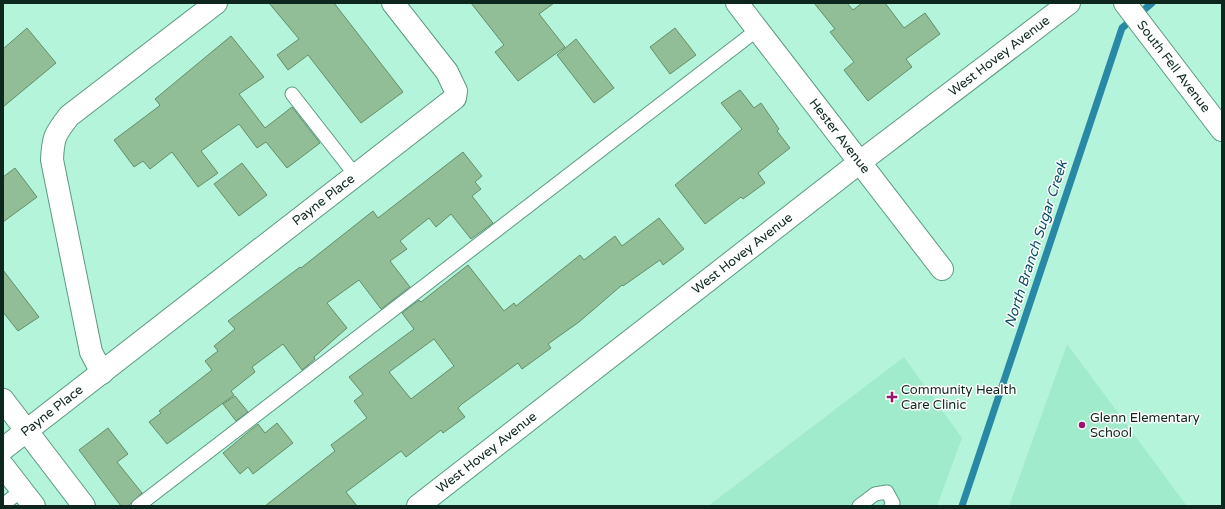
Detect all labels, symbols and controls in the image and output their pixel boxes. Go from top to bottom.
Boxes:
street label: West Hovey Avenue [945,12,1053,100]
street label: South Fell Avenue [1133,17,1214,116]
street label: Hester Avenue [806,95,873,177]
water label: North Branch Sugar Creek [1001,157,1071,330]
street label: Payne Place [289,171,358,229]
street label: West Hovey Avenue [689,209,796,298]
street label: Payne Place [18,382,86,440]
place label: Community Health Care Clinic [901,382,1016,413]
marker: Community Health Care Clinic [886,391,898,403]
street label: West Hovey Avenue [433,408,540,497]
place label: Glenn Elementary School [1090,410,1200,441]
marker: Glenn Elementary School [1077,420,1087,430]

